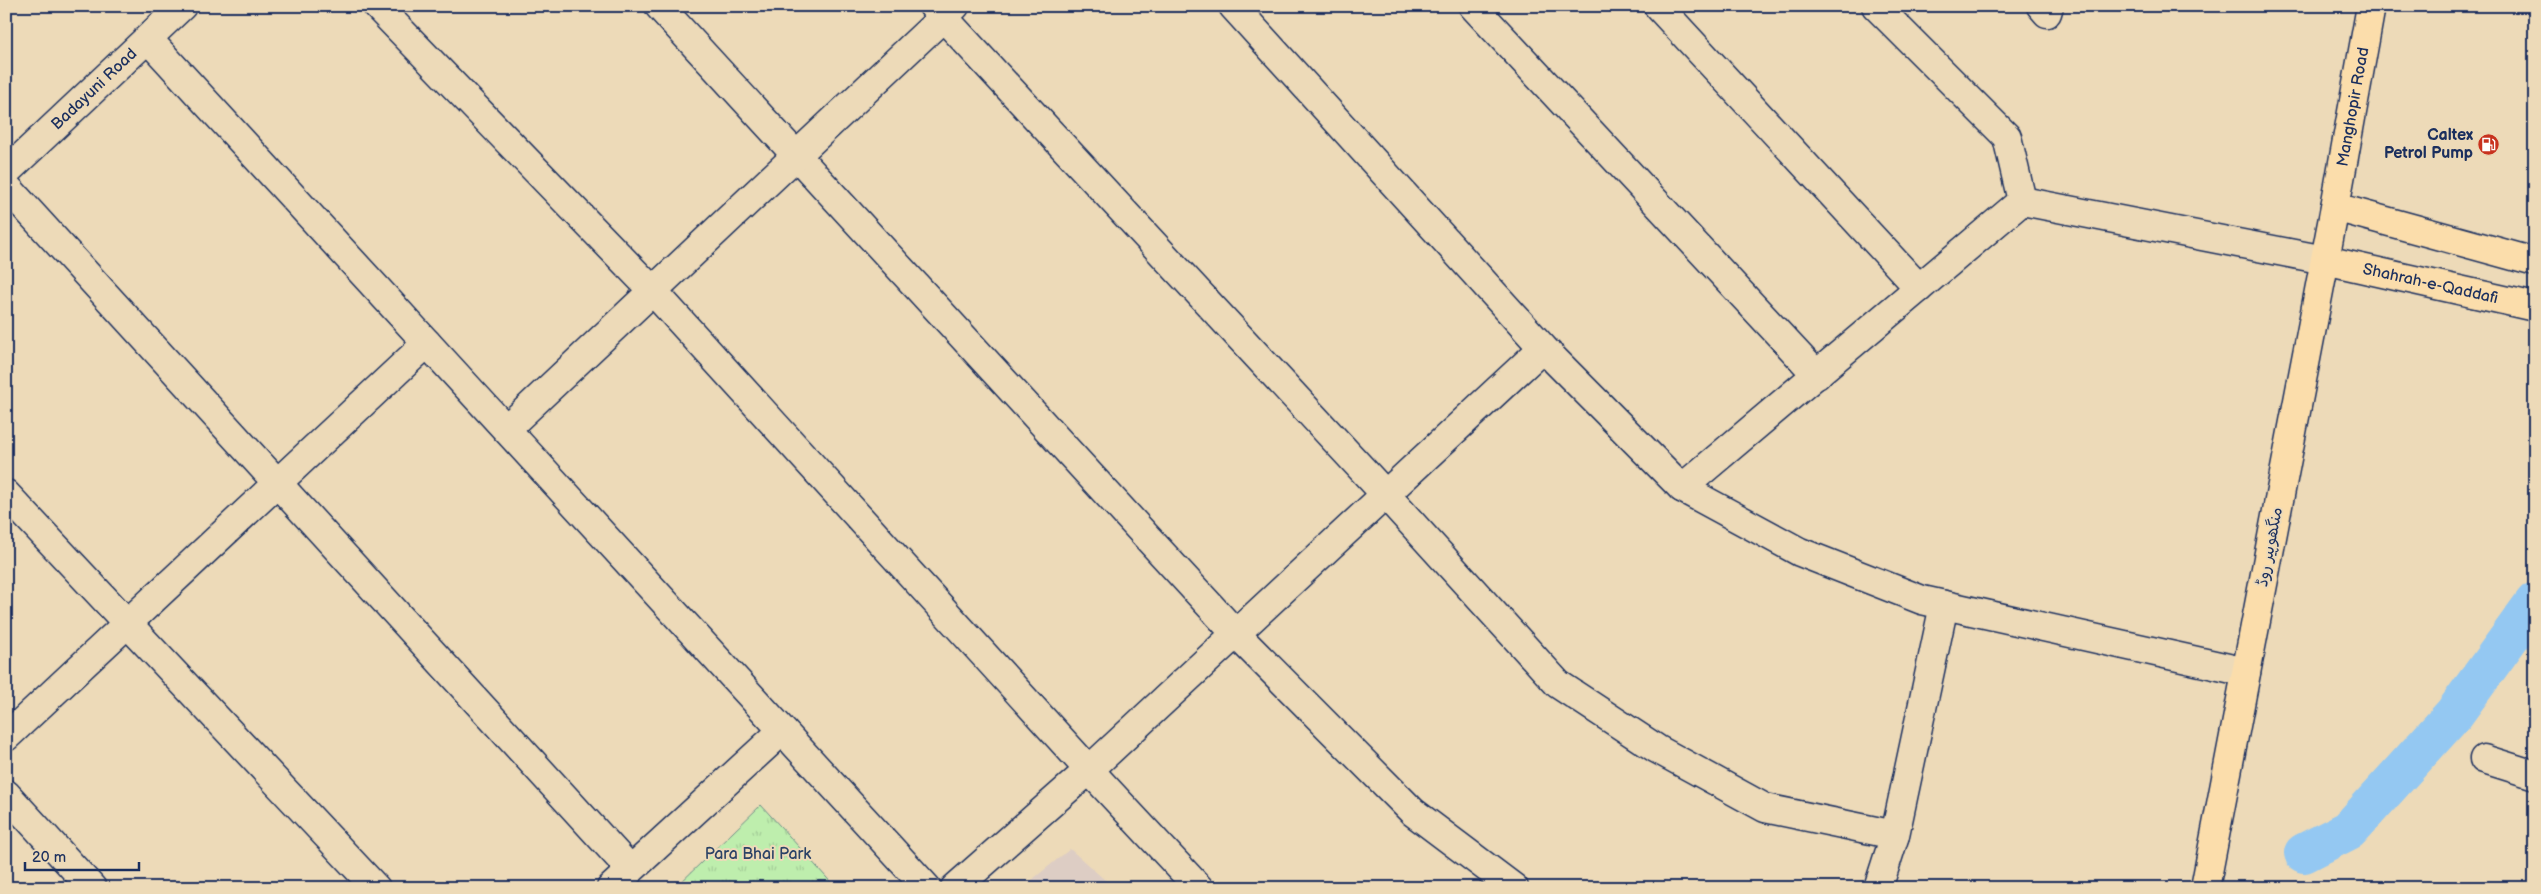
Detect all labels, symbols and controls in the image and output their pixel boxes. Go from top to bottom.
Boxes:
street label: Badayuni Road [47,44,141,134]
street label: Manghopir Road [2333,46,2373,168]
place label: Caltex Petrol Pump [2384,126,2473,163]
fuel station icon: Caltex Petrol Pump [2477,132,2501,156]
street label: Shahrah-e-Qaddafi [2361,259,2500,308]
street label: منگھوپیر روڈ [2252,505,2287,588]
scale bar [25,839,139,871]
park label: Para Bhai Park [705,845,811,864]
text: 20 m [32,848,66,867]

